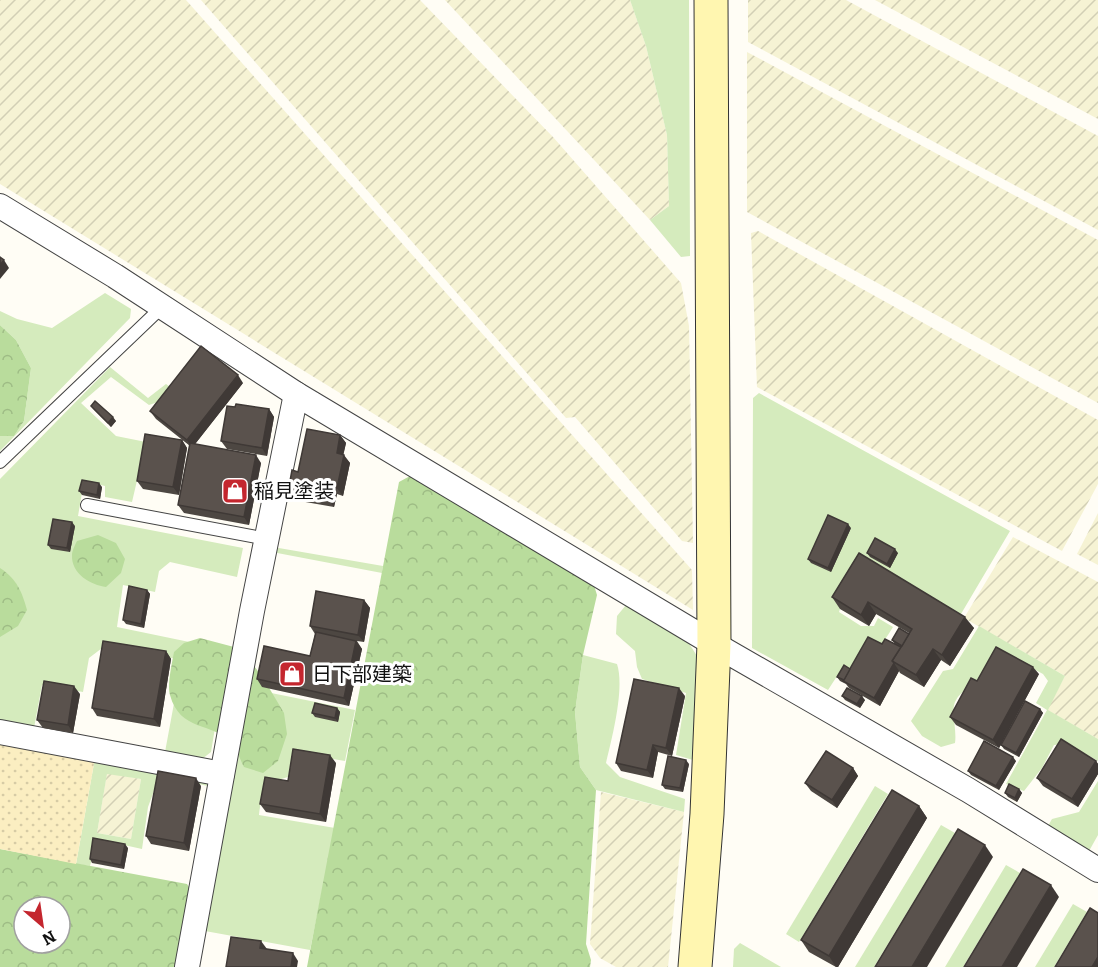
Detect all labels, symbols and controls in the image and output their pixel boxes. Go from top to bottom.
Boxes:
shop icon: 稲見塗装 [220,476,250,506]
place label: 稲見塗装 [254,479,334,503]
shop icon: 日下部建築 [277,659,307,689]
place label: 日下部建築 [312,662,412,686]
north arrow [12,895,72,955]
text: N [39,926,59,949]

